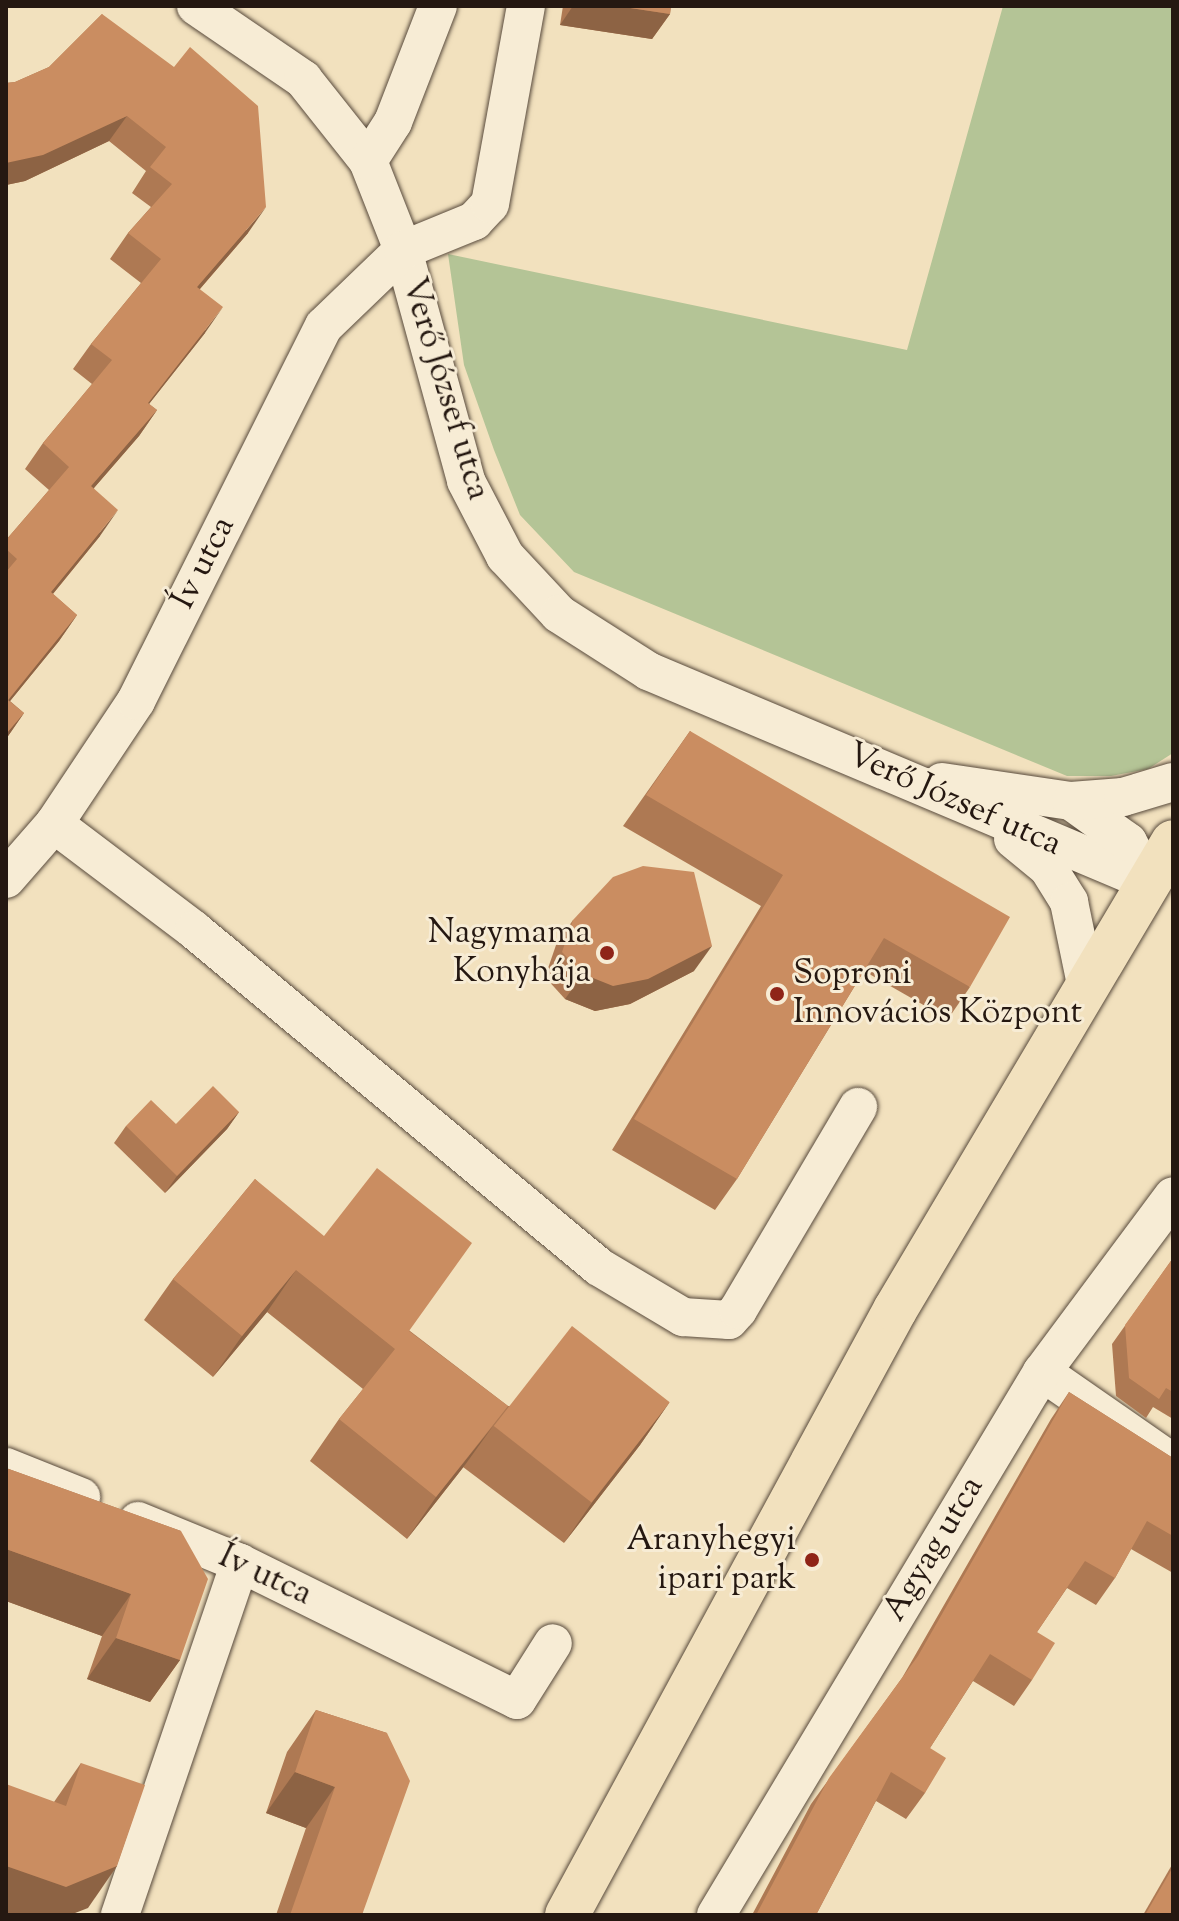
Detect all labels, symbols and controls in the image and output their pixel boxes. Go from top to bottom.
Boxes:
street label: Verő József utca [392,273,498,505]
street label: Ív utca [163,510,245,616]
street label: Verő József utca [841,735,1067,865]
place label: Nagymama Konyhája [428,913,591,992]
marker: Nagymama Konyhája [598,944,616,962]
place label: Soproni Innovációs Központ [793,954,1082,1034]
marker: Soproni Innovációs Központ [768,985,786,1003]
street label: Agyag utca [875,1469,993,1629]
place label: Aranyhegyi ipari park [626,1520,796,1600]
street label: Ív utca [212,1537,318,1615]
marker: Aranyhegyi ipari park [803,1551,821,1569]

